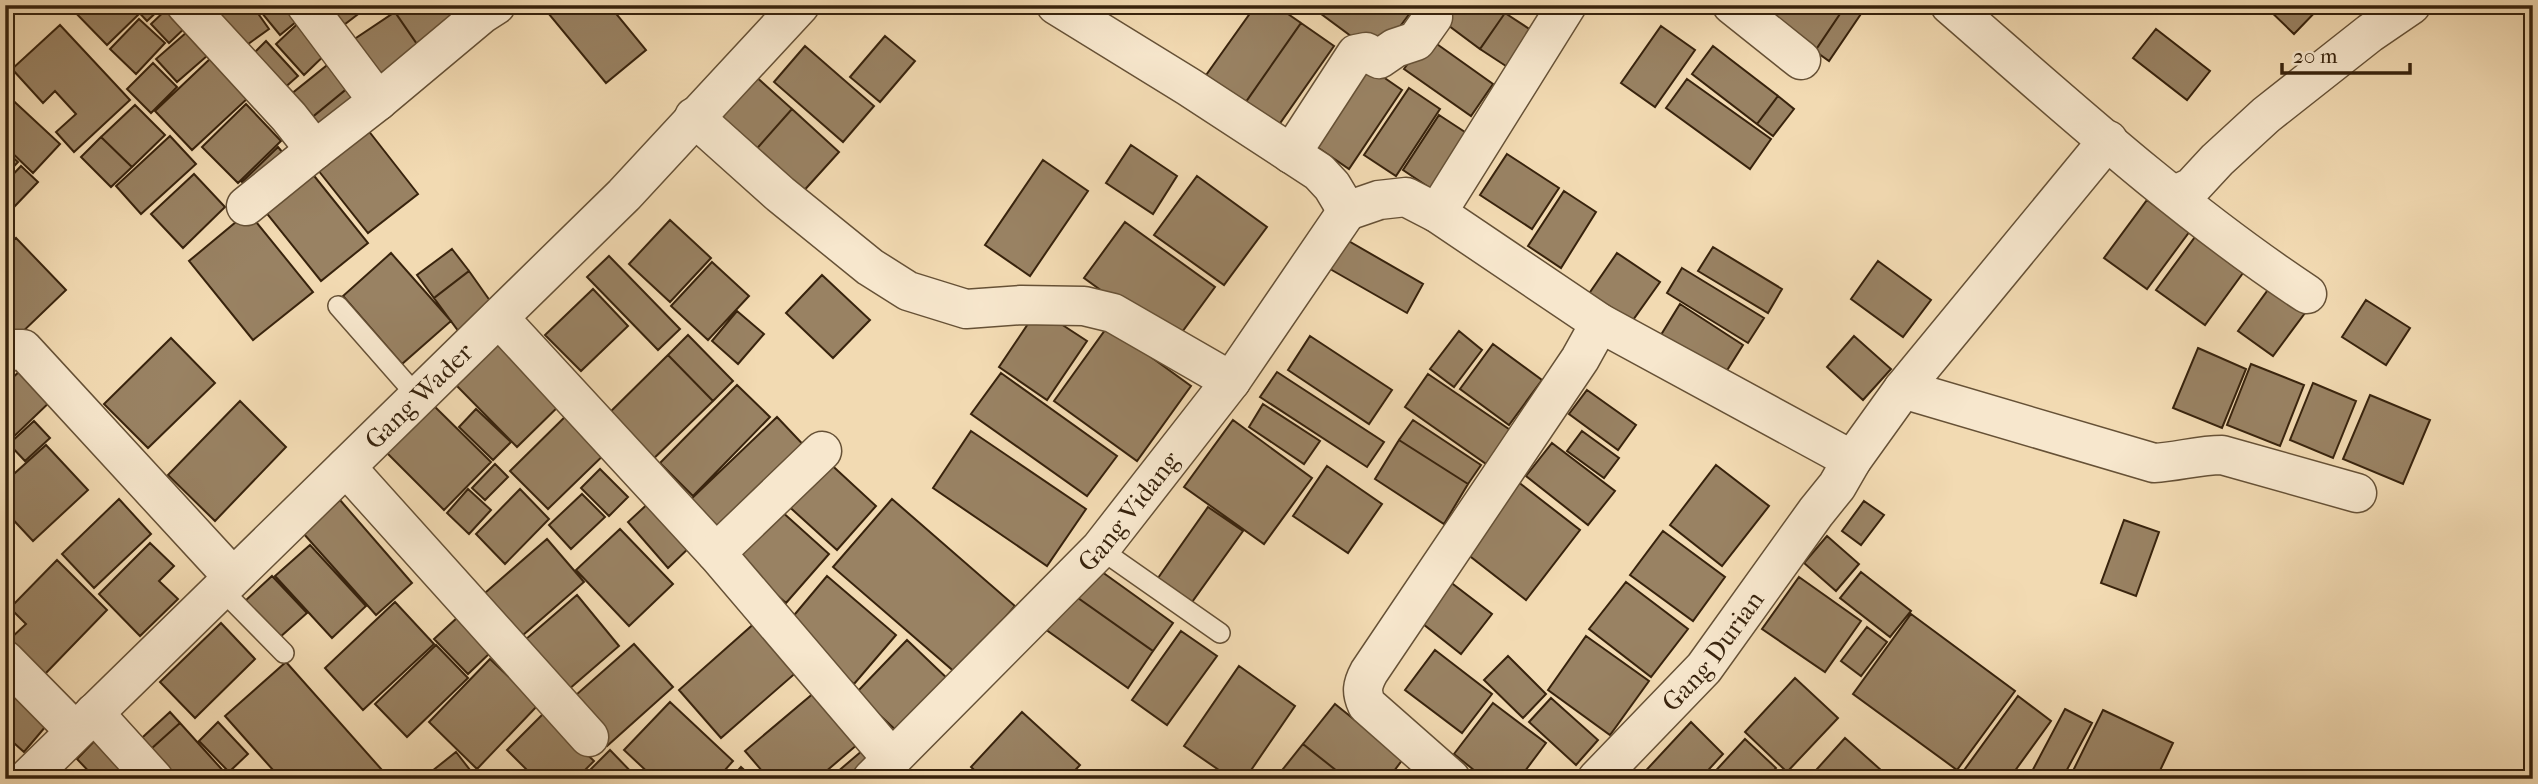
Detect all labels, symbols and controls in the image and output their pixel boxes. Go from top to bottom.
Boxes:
scale bar [2282,32,2410,76]
text: 20 m [2293,44,2338,68]
street label: Gang Wader [359,337,480,456]
street label: Gang Vidang [1072,445,1187,578]
street label: Gang Durian [1656,585,1770,718]

